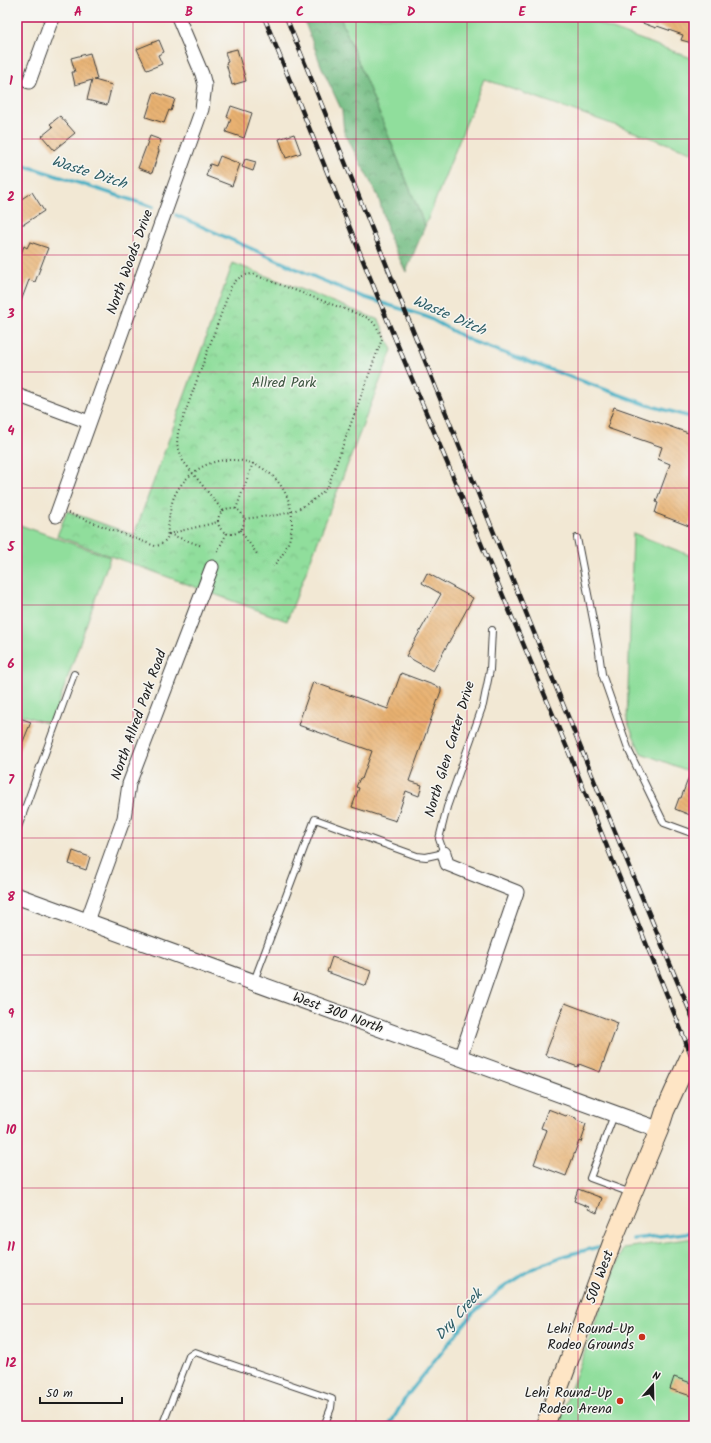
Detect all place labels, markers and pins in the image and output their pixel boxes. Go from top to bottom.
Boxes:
place label: Lehi Round-Up Rodeo Grounds [546,1318,634,1356]
marker: Lehi Round-Up Rodeo Grounds [637,1332,647,1342]
place label: Lehi Round-Up Rodeo Arena [524,1382,612,1420]
marker: Lehi Round-Up Rodeo Arena [615,1396,625,1406]

